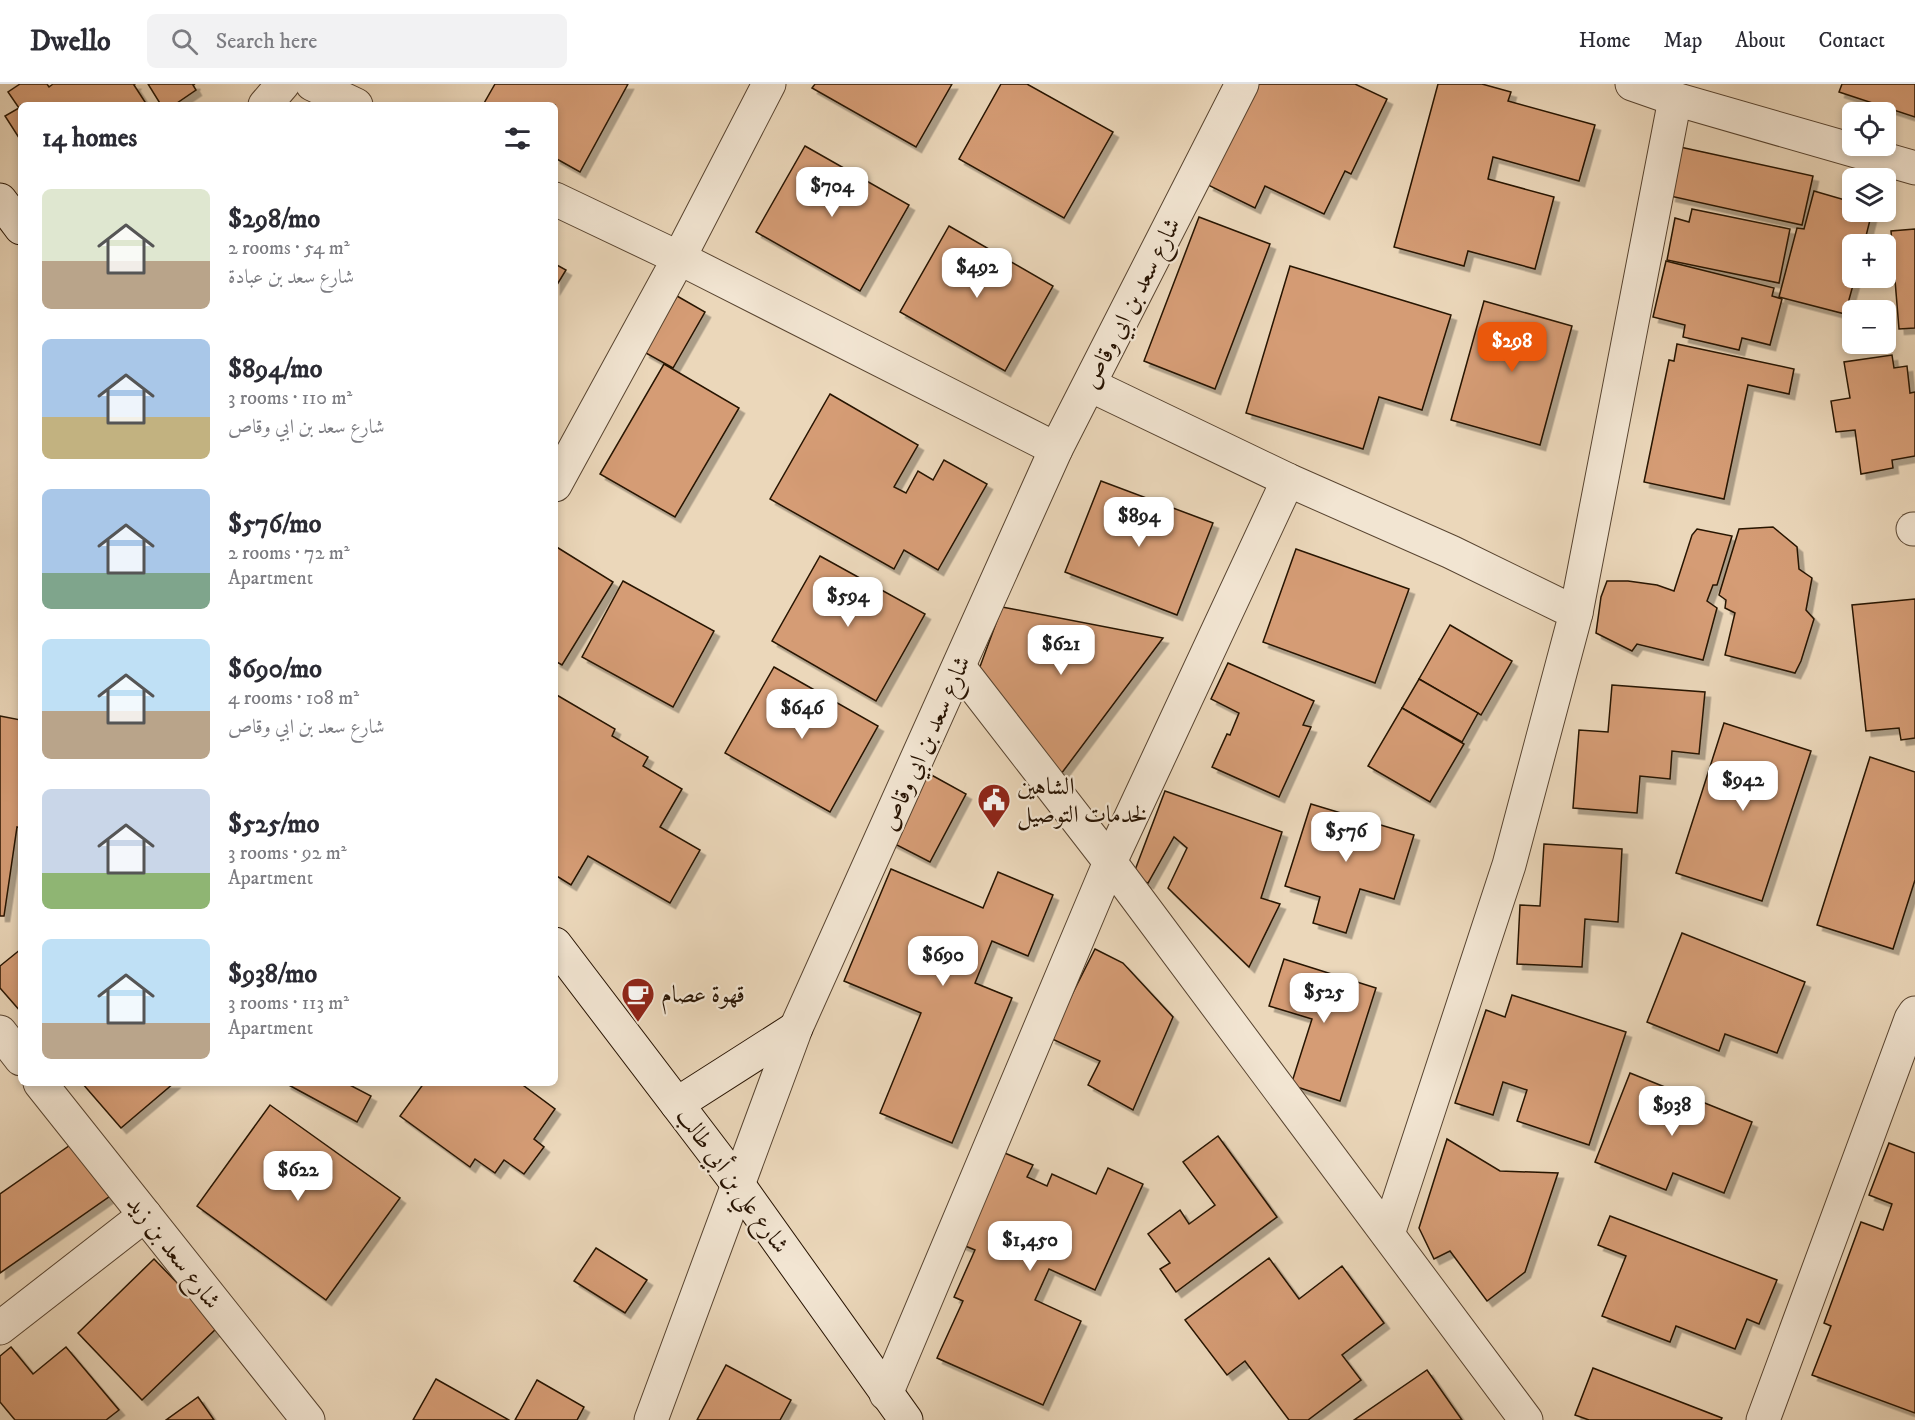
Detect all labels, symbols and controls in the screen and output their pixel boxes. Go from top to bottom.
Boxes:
search box [147,14,567,68]
text: Dwello [30,24,111,59]
icon: search [168,25,201,58]
text: Search here [216,28,317,55]
text: Home [1579,28,1631,54]
text: Map [1664,28,1702,54]
text: About [1735,28,1786,54]
text: Contact [1819,28,1885,54]
map controls [1842,102,1896,354]
button: locate [1842,102,1896,156]
text: 14 homes [42,122,137,155]
icon: filters [501,122,534,155]
pin: $704 [796,167,868,218]
button: layers [1842,168,1896,222]
text: $704 [810,174,854,199]
text: $298/mo [228,203,320,236]
icon: home [90,213,162,285]
street label: شارع سعد بن ابي وقاص [1076,213,1191,396]
button: + [1842,234,1896,288]
text: 2 rooms · 54 m² [228,236,350,261]
pin: $492 [941,248,1013,299]
text: $492 [956,255,998,280]
text: شارع سعد بن عبادة [228,265,354,290]
button: − [1842,300,1896,354]
pin: $298 [1476,322,1548,373]
text: $298 [1492,329,1532,354]
text: $894/mo [228,353,322,386]
icon: home [90,363,162,435]
text: 3 rooms · 110 m² [228,386,352,411]
text: شارع سعد بن ابي وقاص [228,415,385,440]
pin: $894 [1103,497,1175,548]
text: $894 [1118,504,1160,529]
text: $576/mo [228,508,321,541]
icon: home [90,513,162,585]
text: 2 rooms · 72 m² [228,541,350,566]
text: Apartment [228,566,313,591]
pin: $594 [812,577,884,628]
text: $594 [827,584,869,609]
pin: $621 [1025,625,1097,676]
text: $621 [1042,632,1080,657]
street label: شارع سعد بن ابي وقاص [874,651,982,837]
text: $690/mo [228,653,322,686]
icon: home [90,663,162,735]
text: 4 rooms · 108 m² [228,686,359,711]
pin: $646 [766,689,838,740]
text: $646 [780,696,824,721]
text: شارع سعد بن ابي وقاص [228,715,385,740]
pin: $942 [1707,761,1779,812]
text: $942 [1722,768,1764,793]
place label: الشاهين لخدمات التوصيل [1017,772,1147,831]
public building icon: الشاهين لخدمات التوصيل [976,782,1012,829]
text: $525/mo [228,808,319,841]
pin: $576 [1310,812,1382,863]
icon: home [90,813,162,885]
text: $576 [1325,819,1367,844]
text: 3 rooms · 92 m² [228,841,347,866]
text: Apartment [228,866,313,891]
pin: $690 [907,936,979,987]
text: $690 [922,943,964,968]
text: $938/mo [228,958,317,991]
icon: home [90,963,162,1035]
pin: $525 [1288,973,1360,1024]
cafe icon: قهوة عصام [620,976,656,1023]
place label: قهوة عصام [661,980,745,1015]
text: $525 [1304,980,1344,1005]
text: 3 rooms · 113 m² [228,991,349,1016]
text: Apartment [228,1016,313,1041]
pin: $938 [1636,1086,1708,1137]
text: $938 [1653,1093,1691,1118]
street label: شارع علي بن أبي طالب [663,1100,798,1264]
pin: $622 [262,1151,334,1202]
text: $622 [278,1158,318,1183]
street label: شارع سعد بن زيد [116,1190,227,1318]
pin: $1,450 [981,1221,1079,1272]
text: $1,450 [1002,1228,1058,1253]

